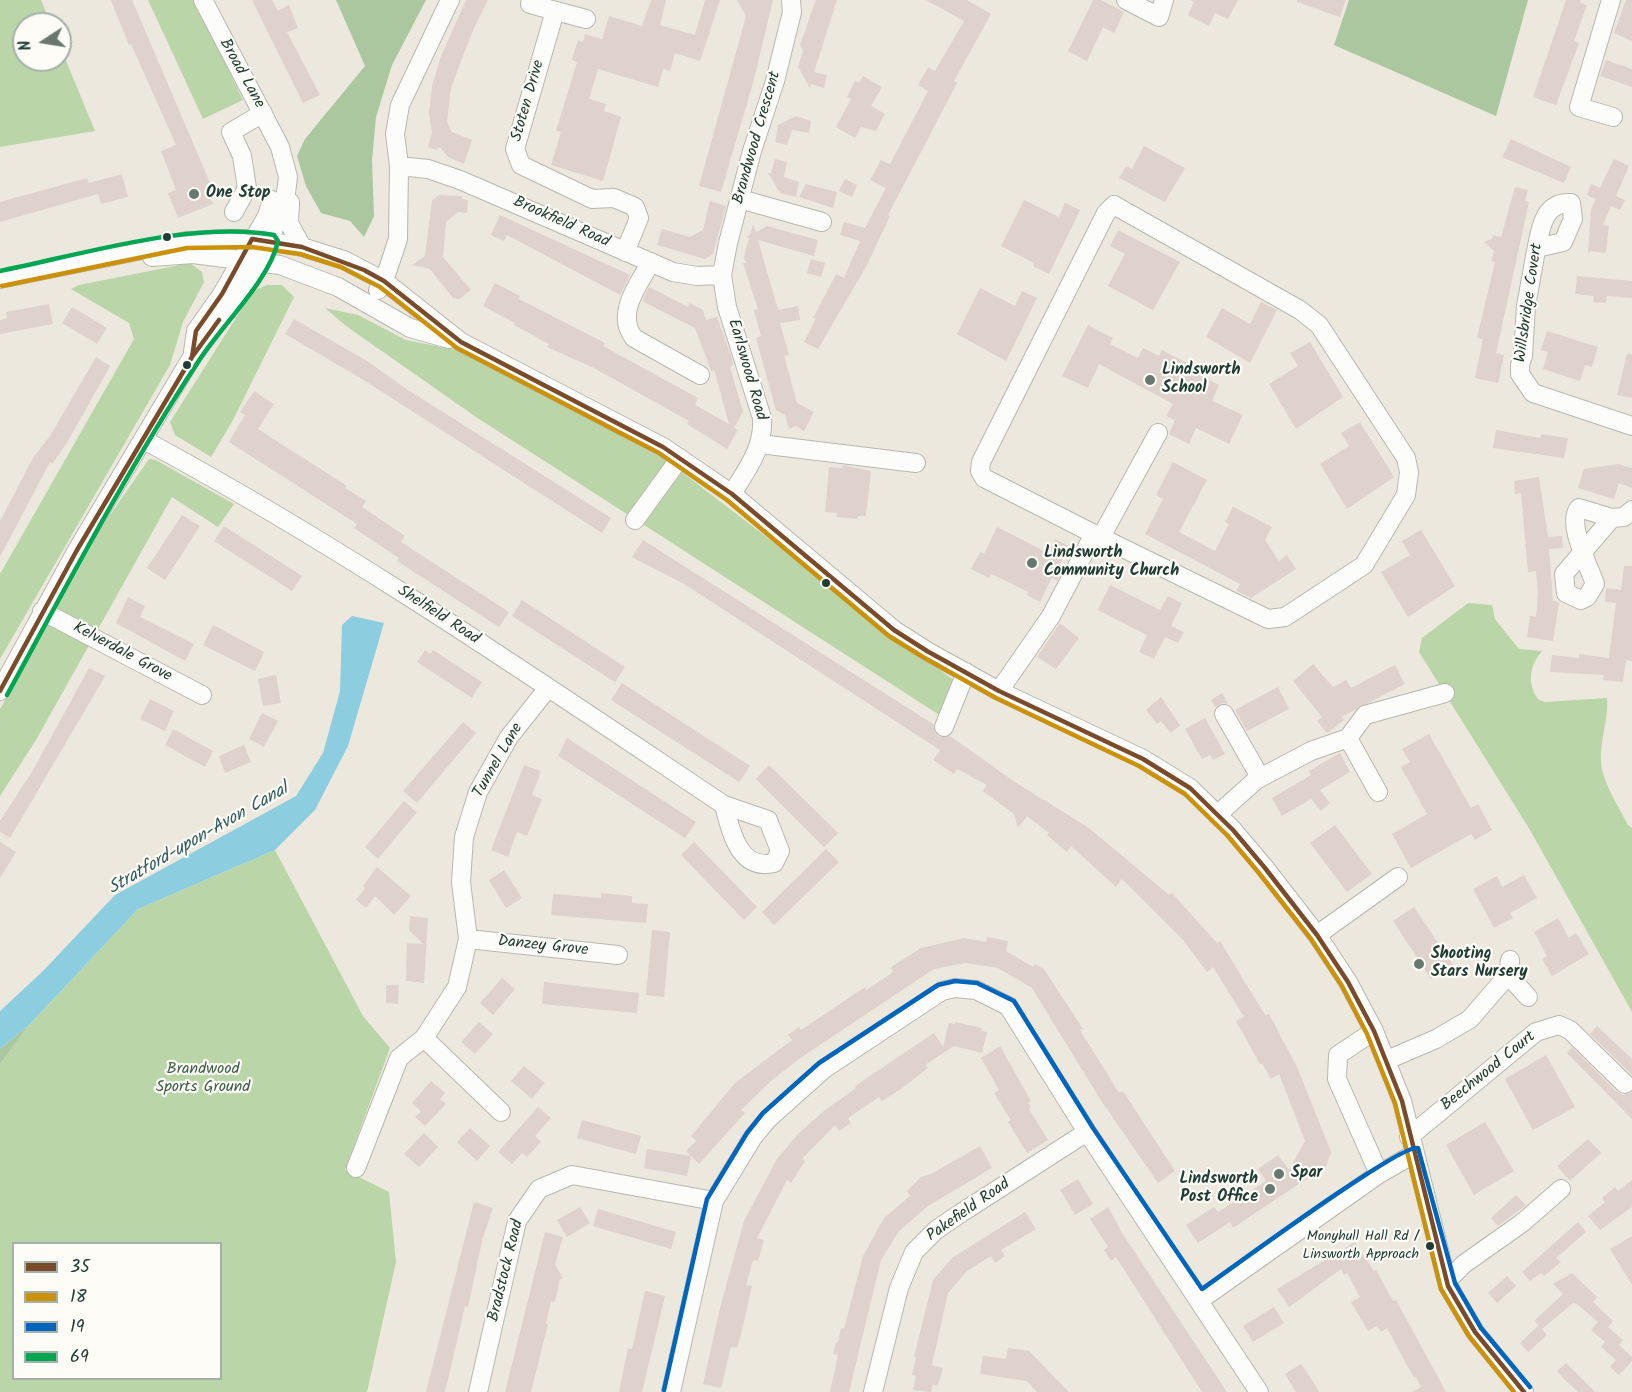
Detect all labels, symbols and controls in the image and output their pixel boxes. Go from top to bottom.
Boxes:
north arrow [12,12,72,72]
street label: Broad Lane [214,36,268,112]
text: N [13,38,39,53]
street label: Stoten Drive [508,58,550,144]
street label: Brandwood Crescent [730,69,786,207]
place label: One Stop [206,184,271,204]
marker: One Stop [187,187,201,201]
street label: Brookfield Road [510,193,612,253]
unlabelled marker [161,231,173,243]
street label: Willsbridge Covert [1512,242,1548,364]
street label: Earlswood Road [722,317,770,423]
unlabelled marker [181,359,193,371]
place label: Lindsworth School [1162,361,1241,399]
marker: Lindsworth School [1143,373,1157,387]
place label: Lindsworth Community Church [1044,544,1179,582]
marker: Lindsworth Community Church [1025,556,1039,570]
unlabelled marker [820,577,832,589]
street label: Shelfield Road [393,582,483,650]
street label: Kelverdale Grove [69,619,175,687]
street label: Tunnel Lane [470,720,528,802]
water label: Stratford-upon-Avon Canal [105,780,293,900]
street label: Danzey Grove [497,933,589,961]
place label: Shooting Stars Nursery [1431,945,1528,983]
marker: Shooting Stars Nursery [1412,957,1426,971]
street label: Beechwood Court [1438,1028,1540,1116]
park label: Brandwood Sports Ground [156,1060,250,1098]
place label: Spar [1291,1164,1322,1184]
marker: Spar [1272,1167,1286,1181]
place label: Lindsworth Post Office [1179,1170,1258,1208]
street label: Pakefield Road [924,1175,1014,1247]
marker: Lindsworth Post Office [1263,1182,1277,1196]
street label: Bradstock Road [485,1218,529,1324]
place label: Monyhull Hall Rd / Linsworth Approach [1302,1230,1419,1262]
marker: Monyhull Hall Rd / Linsworth Approach [1424,1240,1436,1252]
legend [12,1242,222,1380]
text: 35 [70,1253,90,1282]
text: 18 [70,1283,87,1312]
text: 19 [70,1313,84,1342]
text: 69 [70,1343,89,1372]

